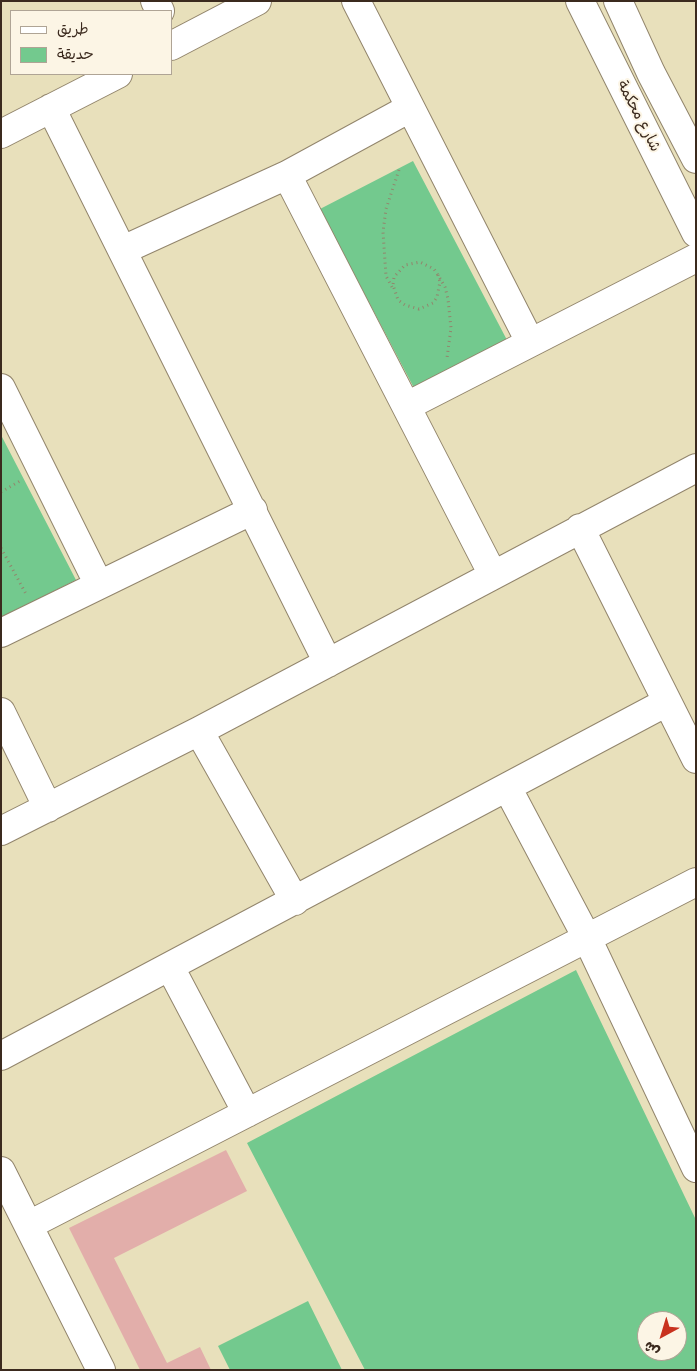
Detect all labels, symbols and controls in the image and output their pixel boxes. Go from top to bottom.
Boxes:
legend [10,10,172,75]
text: طريق [57,22,89,40]
text: حديقة [57,47,94,65]
street label: شارع محكمة [611,78,663,156]
north arrow [637,1311,687,1361]
text: ش [642,1336,664,1359]

